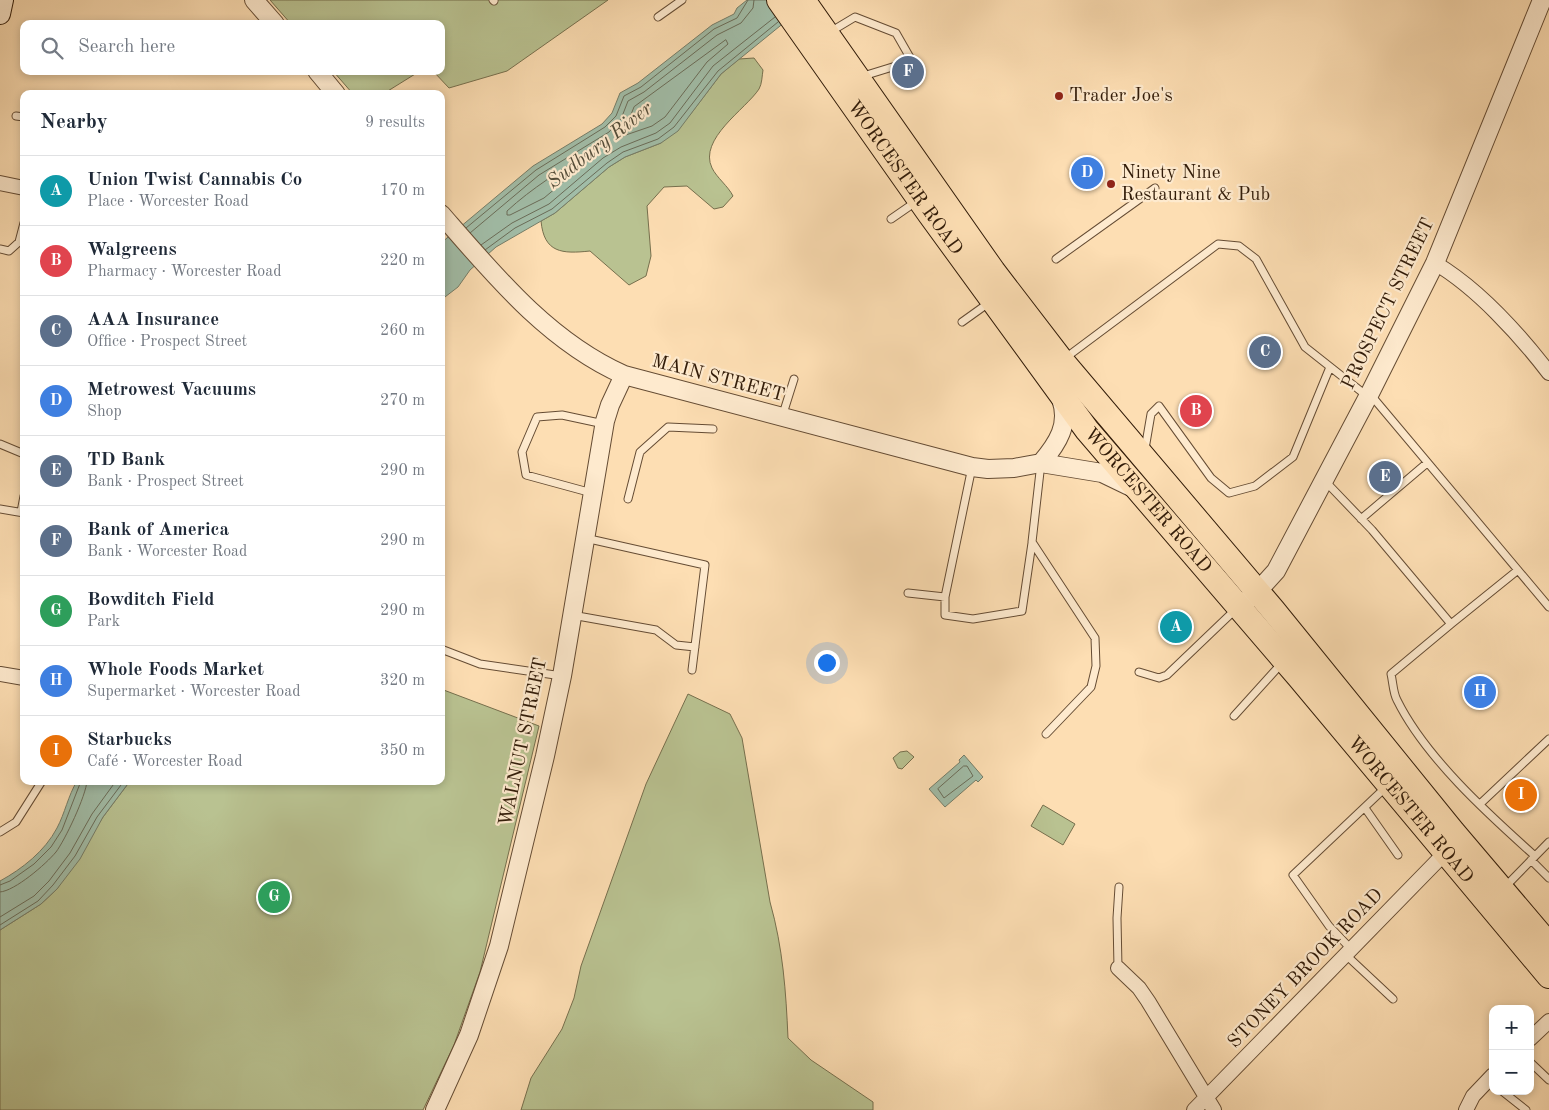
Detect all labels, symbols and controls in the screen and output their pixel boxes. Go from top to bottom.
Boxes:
search box [20,20,445,75]
icon: search [38,34,66,62]
text: Search here [78,38,175,57]
pin: F [892,53,924,91]
place label: Trader Joe's [1069,87,1173,106]
marker: Trader Joe's [1053,90,1065,102]
street label: WORCESTER ROAD [844,97,966,259]
water label: Sudbury River [544,99,657,193]
text: Nearby [40,112,108,133]
text: 9 results [365,115,425,131]
pin: D [1071,154,1103,192]
place label: Ninety Nine Restaurant & Pub [1121,164,1270,205]
text: Union Twist Cannabis Co [87,171,302,190]
marker: Ninety Nine Restaurant & Pub [1105,178,1117,190]
text: A [50,183,62,199]
text: 170 m [380,183,425,199]
text: Place · Worcester Road [87,194,249,210]
street label: PROSPECT STREET [1339,215,1439,393]
text: Walgreens [87,241,177,260]
text: B [50,253,62,269]
text: 220 m [380,253,425,269]
text: Pharmacy · Worcester Road [87,264,282,280]
text: AAA Insurance [87,311,219,330]
text: C [51,323,61,339]
text: 260 m [380,323,425,339]
pin: C [1249,333,1281,371]
text: Office · Prospect Street [87,334,247,350]
street label: MAIN STREET [650,352,786,406]
text: Metrowest Vacuums [87,381,256,400]
pin: B [1180,392,1212,430]
text: D [50,393,62,409]
text: 270 m [380,393,425,409]
text: Shop [87,404,122,420]
street label: WORCESTER ROAD [1080,424,1215,577]
text: TD Bank [87,451,165,470]
pin: E [1369,458,1401,496]
text: E [50,463,62,479]
text: 290 m [380,463,425,479]
text: Bank · Prospect Street [87,474,244,490]
text: Bank of America [87,521,229,540]
text: F [51,533,61,549]
text: 290 m [380,533,425,549]
text: Bank · Worcester Road [87,544,247,560]
text: Bowditch Field [87,591,214,610]
text: G [50,603,62,619]
text: 290 m [380,603,425,619]
pin: A [1160,608,1192,646]
text: Park [87,614,120,630]
your location [814,650,840,676]
street label: WALNUT STREET [497,656,551,828]
text: Whole Foods Market [87,661,264,680]
text: H [49,673,63,689]
text: 320 m [380,673,425,689]
pin: H [1464,673,1496,711]
text: Supermarket · Worcester Road [87,684,301,700]
text: Starbucks [87,731,172,750]
street label: WORCESTER ROAD [1344,733,1477,887]
text: I [52,743,60,759]
text: 350 m [380,743,425,759]
text: Café · Worcester Road [87,754,243,770]
pin: I [1505,776,1537,814]
pin: G [258,878,290,916]
street label: STONEY BROOK ROAD [1225,886,1387,1052]
map controls [1489,1005,1534,1095]
button: + [1489,1005,1534,1050]
button: − [1489,1050,1534,1095]

